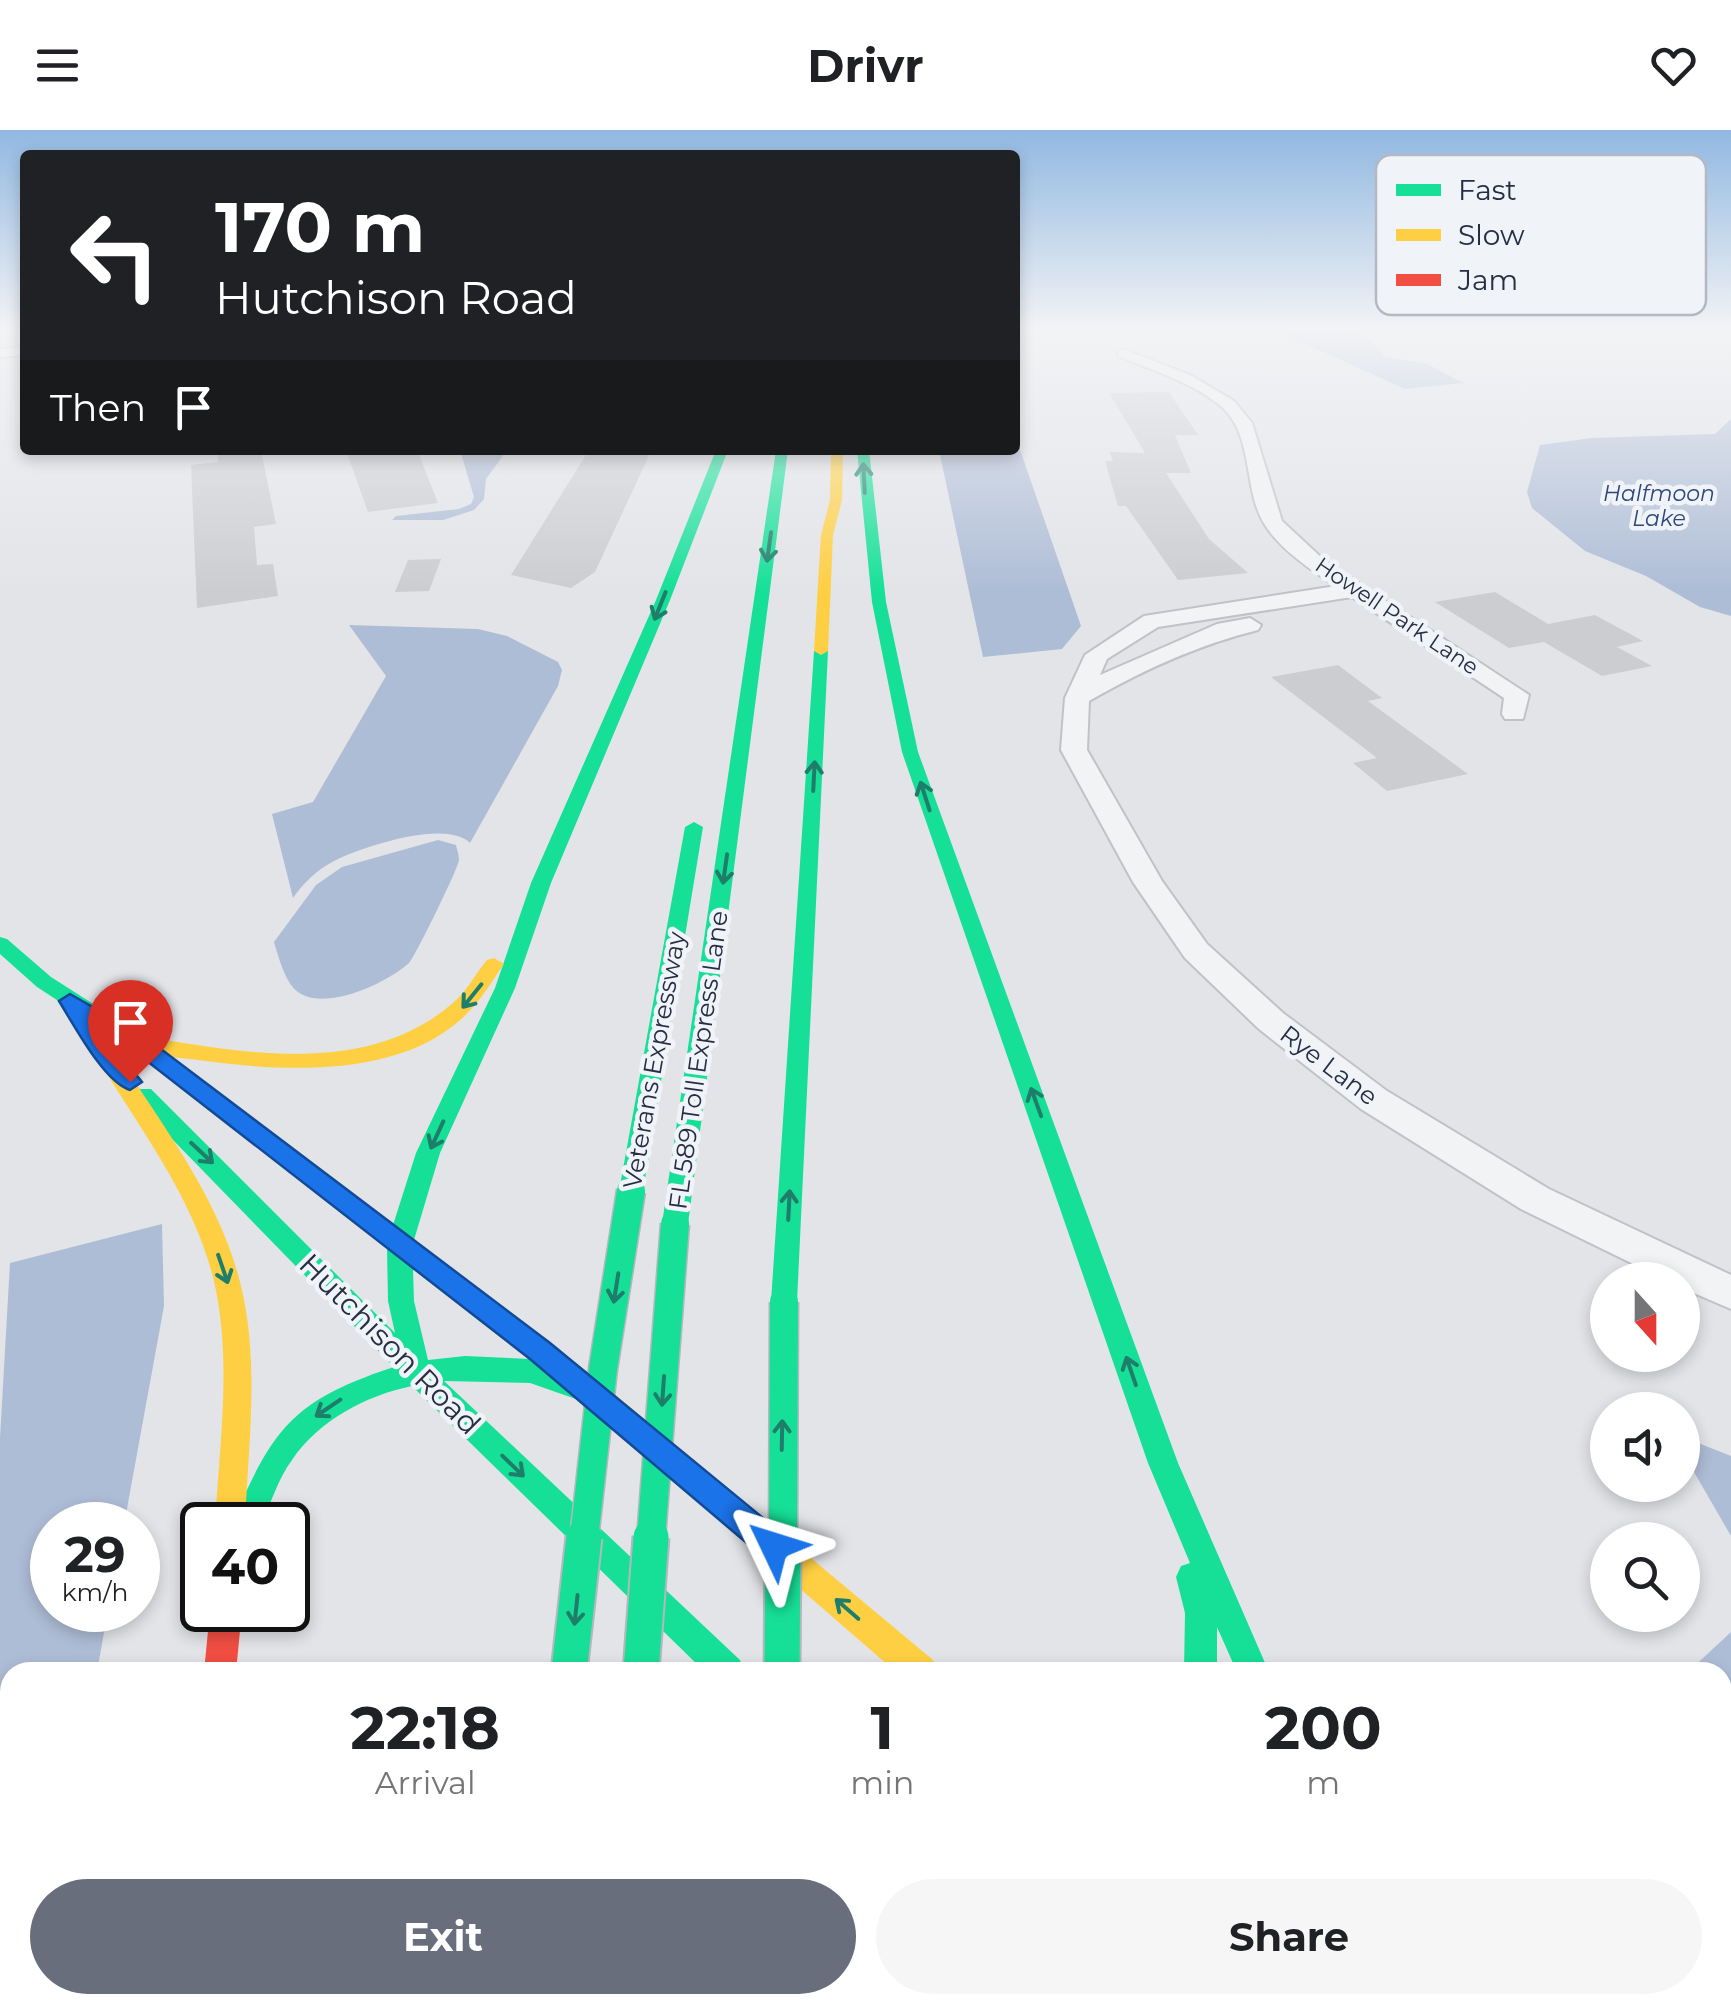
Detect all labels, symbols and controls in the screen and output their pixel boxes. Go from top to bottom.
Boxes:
icon: menu [30,38,85,93]
text: Drivr [807,38,924,93]
icon: heart [1646,38,1701,93]
legend [1376,155,1706,315]
text: Fast [1458,173,1517,207]
text: 170 m [215,184,425,270]
icon: left [50,190,180,320]
text: Slow [1458,218,1525,252]
text: Jam [1457,263,1518,297]
text: Hutchison Road [215,270,577,325]
icon: arrive [166,380,221,435]
text: Then [50,384,146,431]
one-way arrow [854,462,873,494]
water label: Halfmoon Lake [1603,480,1715,532]
one-way arrow [759,530,777,562]
street label: Howell Park Lane [1310,551,1484,681]
one-way arrow [650,590,668,621]
one-way arrow [805,760,824,792]
one-way arrow [914,781,932,812]
one-way arrow [715,852,733,884]
street label: FL 589 Toll Express Lane [662,909,734,1211]
street label: Veterans Expressway [617,929,691,1191]
pin [88,980,173,1083]
one-way arrow [461,983,483,1009]
icon: arrive [103,995,158,1050]
street label: Rye Lane [1274,1019,1384,1111]
one-way arrow [1025,1087,1043,1117]
one-way arrow [426,1119,445,1149]
one-way arrow [189,1141,213,1165]
one-way arrow [780,1190,799,1222]
street label: Hutchison Road [292,1246,488,1442]
one-way arrow [215,1252,233,1284]
north arrow [1590,1262,1700,1372]
map controls [1590,1262,1700,1632]
one-way arrow [606,1271,625,1303]
one-way arrow [1121,1356,1139,1387]
one-way arrow [653,1374,672,1407]
button: sound [1590,1392,1700,1502]
one-way arrow [315,1397,342,1418]
one-way arrow [772,1420,792,1452]
one-way arrow [501,1453,525,1477]
position arrow [722,1494,826,1598]
speed limit sign: 40 [180,1502,310,1632]
button: search [1590,1522,1700,1632]
text: 29 [64,1524,126,1585]
text: km/h [62,1577,128,1607]
one-way arrow [566,1593,585,1626]
one-way arrow [835,1598,861,1620]
text: 22:18 [350,1691,500,1764]
text: 1 [871,1691,894,1764]
text: 200 [1265,1691,1382,1764]
text: Arrival [375,1763,476,1802]
text: min [850,1763,914,1802]
text: m [1306,1763,1340,1802]
button: Exit [30,1879,856,1994]
button: Share [876,1879,1702,1994]

